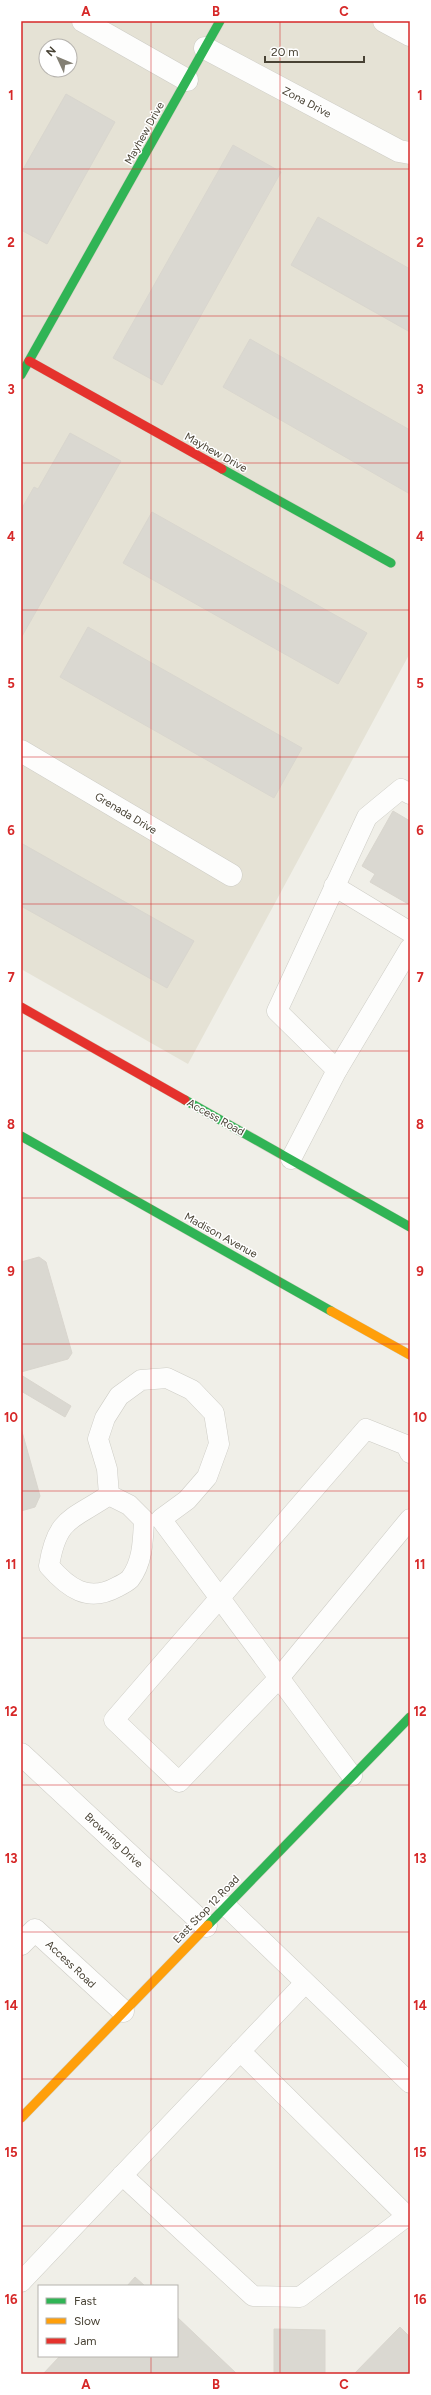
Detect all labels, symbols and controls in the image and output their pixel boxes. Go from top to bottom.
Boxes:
text: A [81,4,91,19]
text: B [212,4,220,19]
text: C [339,4,349,19]
north arrow [38,38,78,78]
scale bar [265,38,364,64]
text: N [44,44,59,59]
text: 20 m [271,45,299,59]
street label: Zona Drive [280,84,333,121]
text: 1 [8,88,14,103]
text: 1 [417,88,423,103]
street label: Mayhew Drive [122,100,167,167]
text: 2 [7,235,15,250]
text: 2 [416,235,424,250]
text: 3 [7,382,15,397]
text: 3 [416,382,424,397]
street label: Mayhew Drive [182,430,249,475]
text: 4 [7,529,15,544]
text: 4 [416,529,424,544]
text: 5 [7,676,15,691]
text: 5 [416,676,424,691]
street label: Grenada Drive [92,790,159,837]
text: 6 [7,823,15,838]
text: 6 [416,823,424,838]
text: 7 [7,970,15,985]
text: 7 [416,970,424,985]
street label: Access Road [185,1096,247,1139]
text: 8 [7,1117,15,1132]
text: 8 [416,1117,424,1132]
street label: Madison Avenue [182,1210,260,1261]
text: 9 [7,1264,15,1279]
text: 9 [416,1264,424,1279]
text: 10 [4,1410,18,1425]
text: 10 [413,1410,427,1425]
text: 11 [6,1557,16,1572]
text: 11 [415,1557,425,1572]
text: 12 [4,1704,18,1719]
text: 12 [413,1704,427,1719]
street label: Browning Drive [82,1810,145,1871]
text: 13 [5,1851,17,1866]
text: 13 [414,1851,426,1866]
street label: East Stop 12 Road [171,1873,242,1946]
street label: Access Road [43,1938,98,1991]
text: 14 [4,1998,18,2013]
text: 14 [413,1998,427,2013]
text: 15 [4,2145,18,2160]
text: 15 [413,2145,427,2160]
legend [38,2285,178,2357]
text: 16 [4,2292,18,2307]
text: 16 [413,2292,427,2307]
text: Fast [74,2294,97,2308]
text: Slow [74,2314,101,2328]
text: Jam [74,2334,97,2348]
text: A [81,2377,91,2392]
text: B [212,2377,220,2392]
text: C [339,2377,349,2392]

